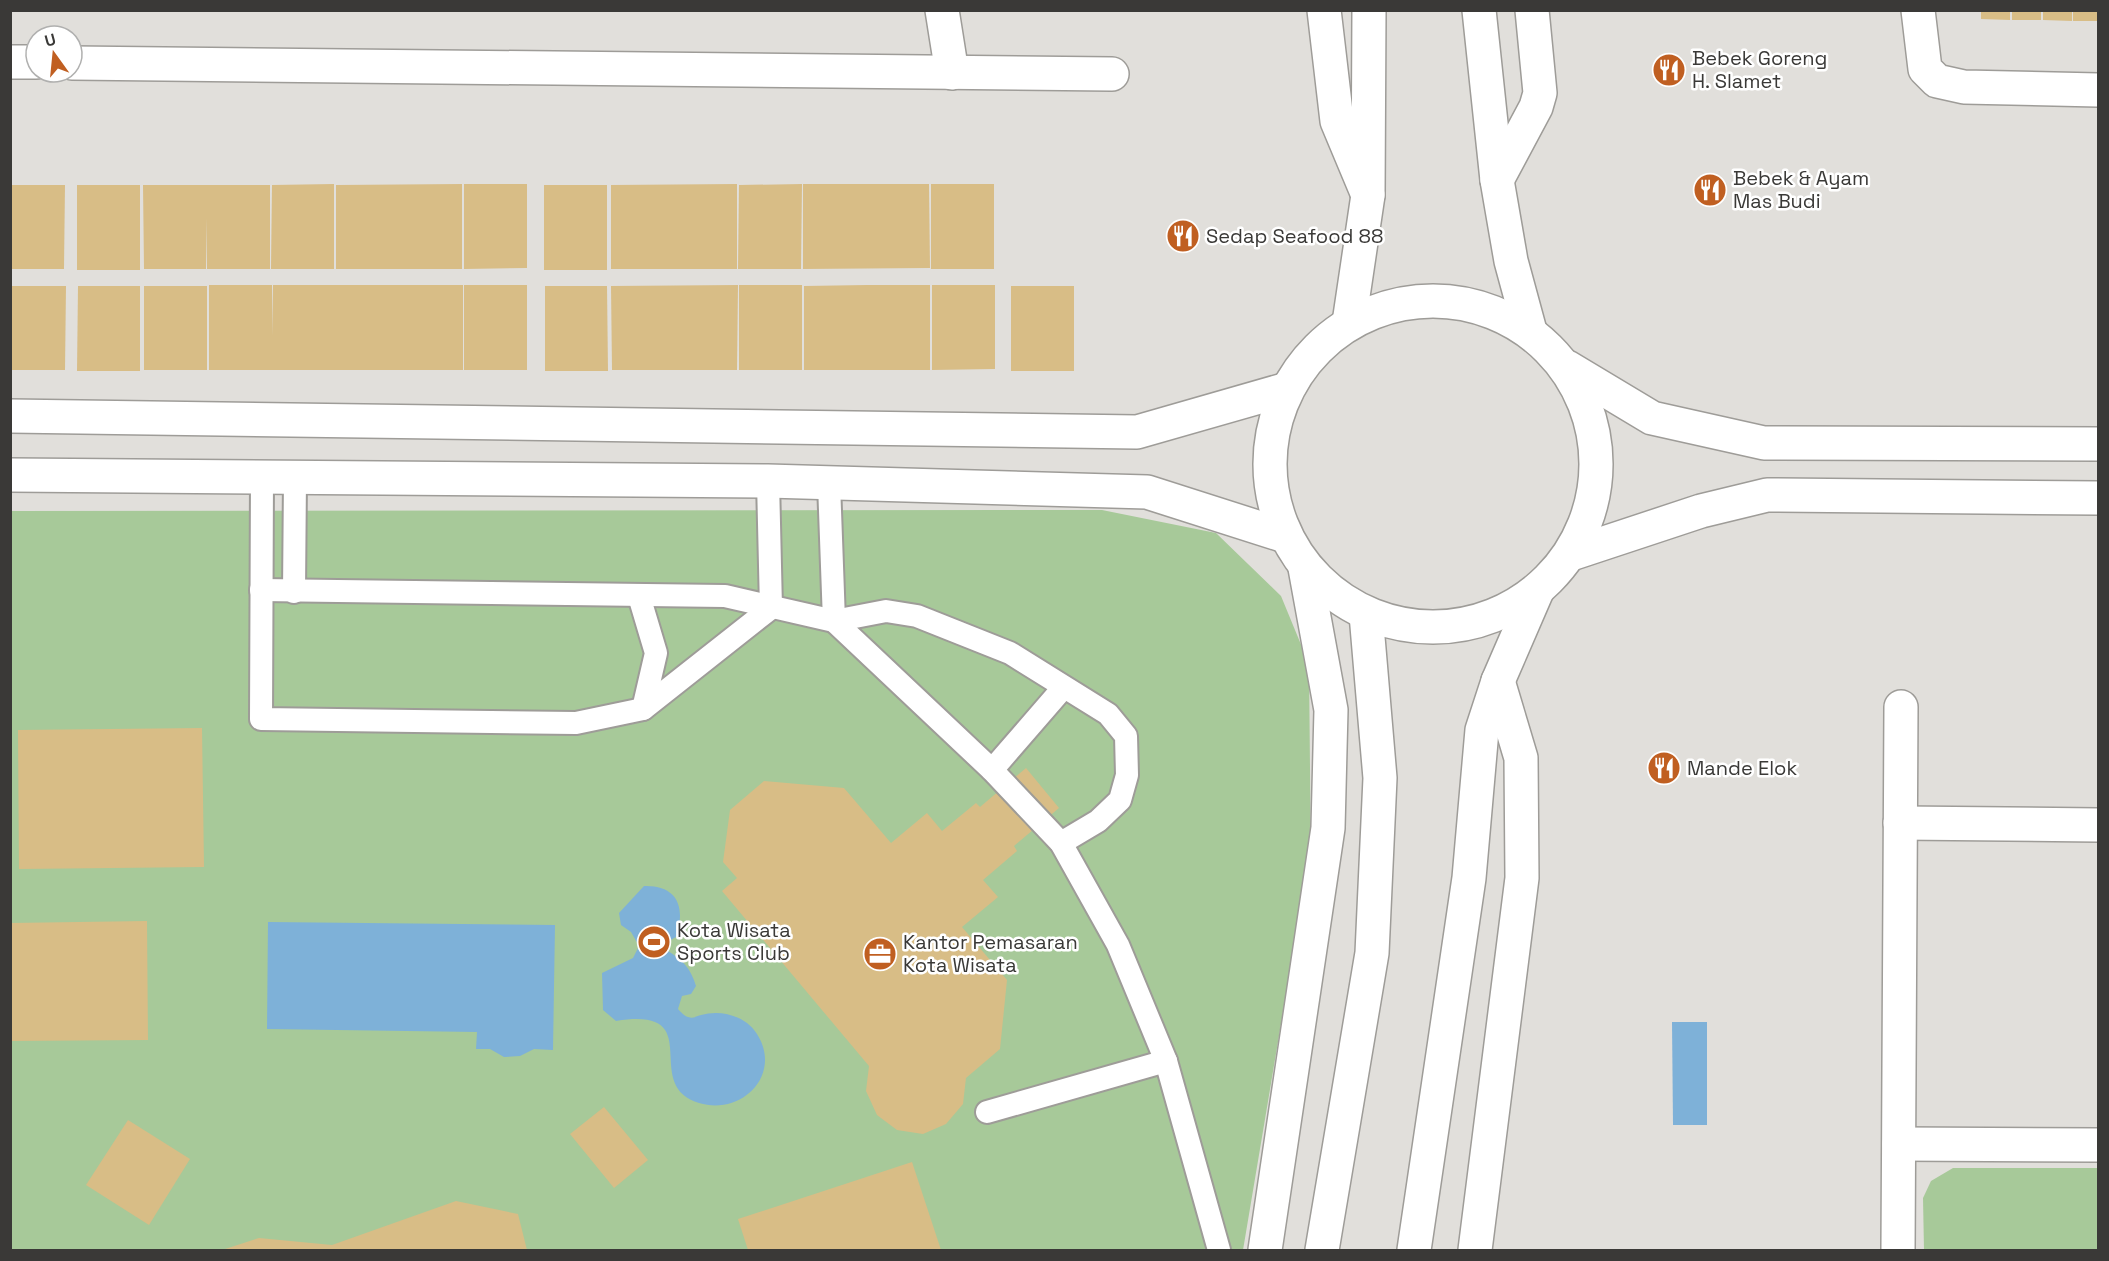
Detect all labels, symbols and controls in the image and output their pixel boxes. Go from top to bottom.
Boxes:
north arrow [24,24,84,84]
text: U [42,28,58,52]
place label: Bebek Goreng H. Slamet [1692,45,1827,94]
restaurant icon: Bebek Goreng H. Slamet [1651,52,1687,88]
place label: Bebek & Ayam Mas Budi [1733,165,1869,214]
restaurant icon: Bebek & Ayam Mas Budi [1692,172,1728,208]
restaurant icon: Sedap Seafood 88 [1165,218,1201,254]
place label: Sedap Seafood 88 [1206,223,1383,249]
restaurant icon: Mande Elok [1646,750,1682,786]
place label: Mande Elok [1687,755,1797,781]
place label: Kota Wisata Sports Club [677,917,791,966]
sports icon: Kota Wisata Sports Club [636,924,672,960]
place label: Kantor Pemasaran Kota Wisata [903,929,1078,978]
office icon: Kantor Pemasaran Kota Wisata [862,936,898,972]

